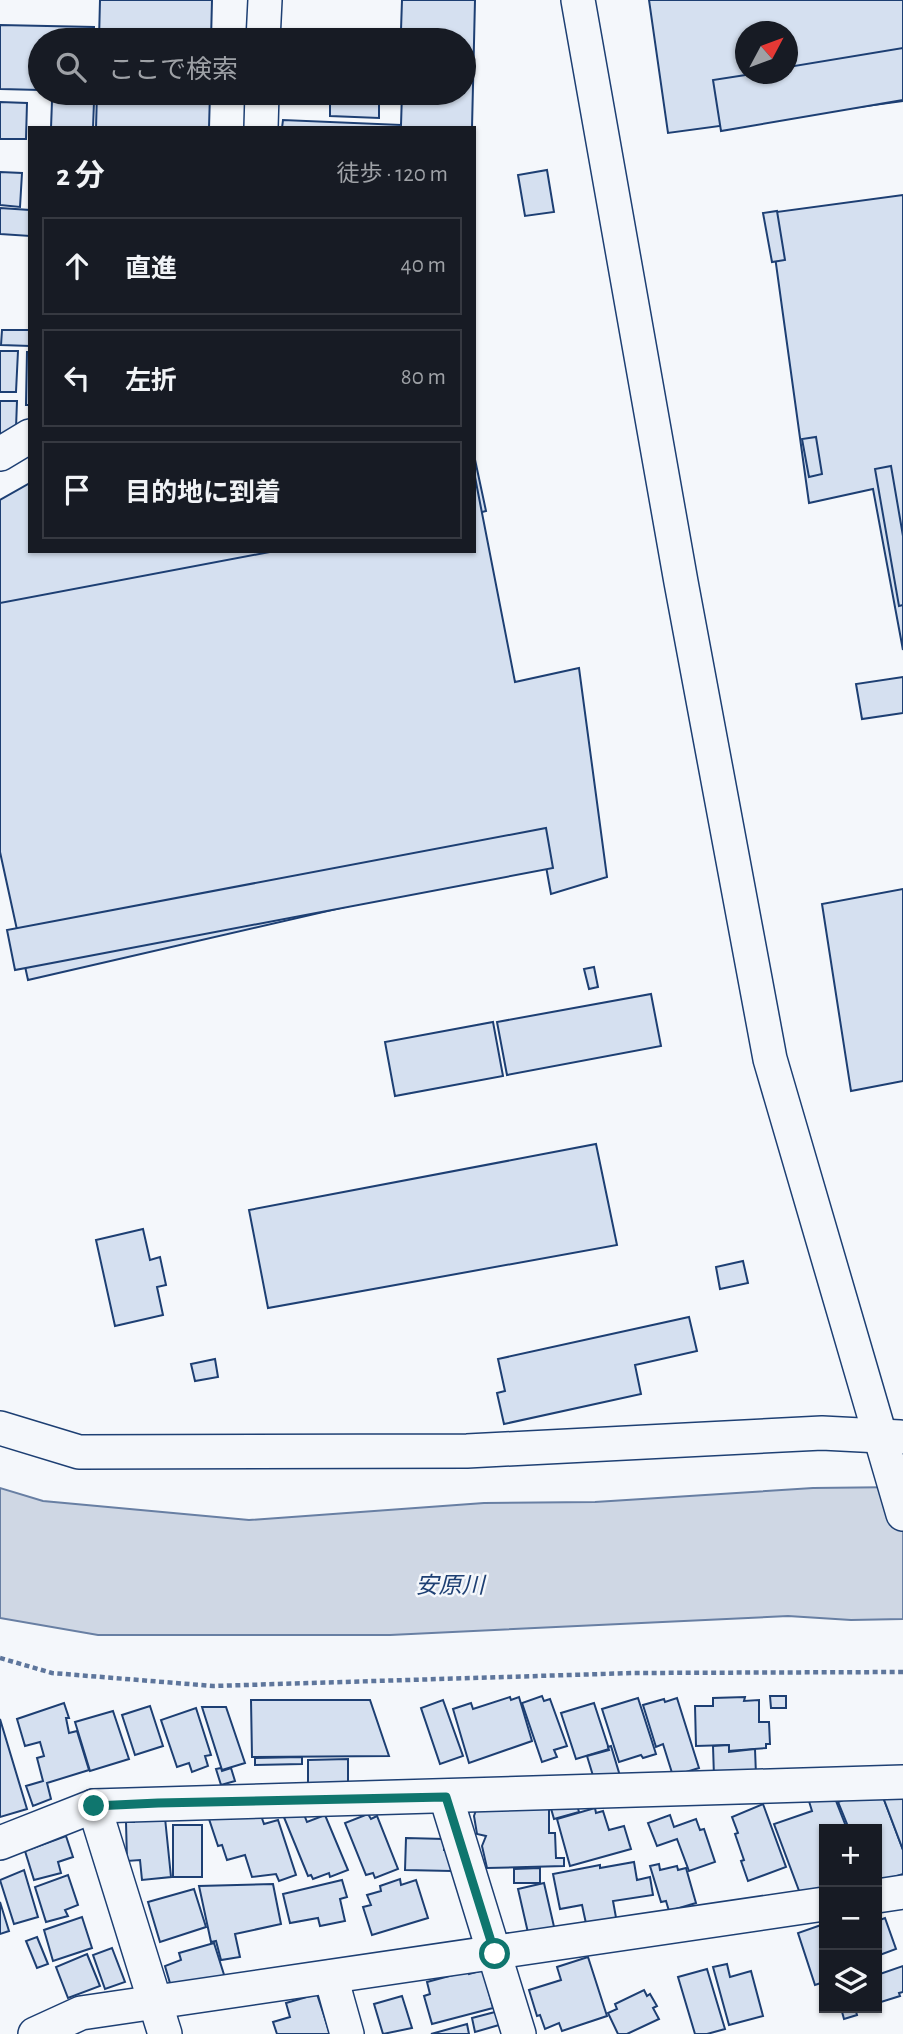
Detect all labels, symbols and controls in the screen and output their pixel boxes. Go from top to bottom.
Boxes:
north arrow [735,21,798,84]
search box [28,28,476,105]
icon: search [52,48,90,86]
text: ここで検索 [108,57,238,83]
text: 2 分 [56,161,105,191]
text: 徒歩 · 120 m [336,163,448,186]
icon: ahead [58,247,96,285]
text: 40 m [401,254,446,277]
text: 直進 [125,256,177,282]
icon: left [58,359,96,397]
text: 80 m [401,366,446,389]
text: 左折 [125,368,177,394]
icon: arrive [58,471,96,509]
text: 目的地に到着 [125,480,281,506]
water label: 安原川 [416,1573,488,1598]
route end [78,1790,109,1821]
map controls [819,1824,882,2013]
button: + [819,1824,882,1887]
button: − [819,1887,882,1950]
route start [479,1938,510,1969]
button: layers [819,1950,882,2013]

